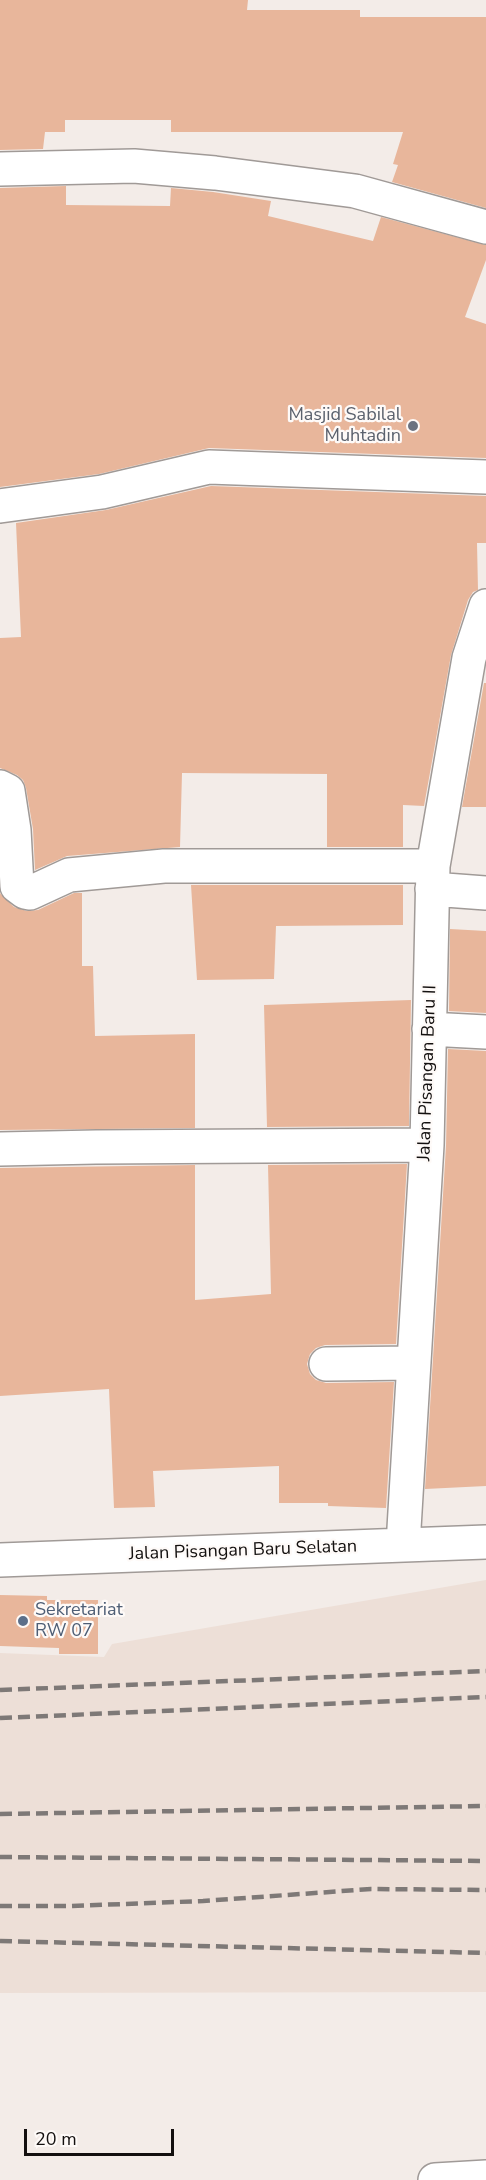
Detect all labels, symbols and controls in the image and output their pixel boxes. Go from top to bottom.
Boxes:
place label: Masjid Sabilal Muhtadin [288,405,401,448]
marker: Masjid Sabilal Muhtadin [406,419,420,433]
street label: Jalan Pisangan Baru II [414,985,442,1161]
street label: Jalan Pisangan Baru Selatan [128,1536,358,1566]
place label: Sekretariat RW 07 [35,1600,123,1642]
marker: Sekretariat RW 07 [16,1614,30,1628]
scale bar [27,2117,177,2155]
text: 20 m [35,2127,77,2151]

